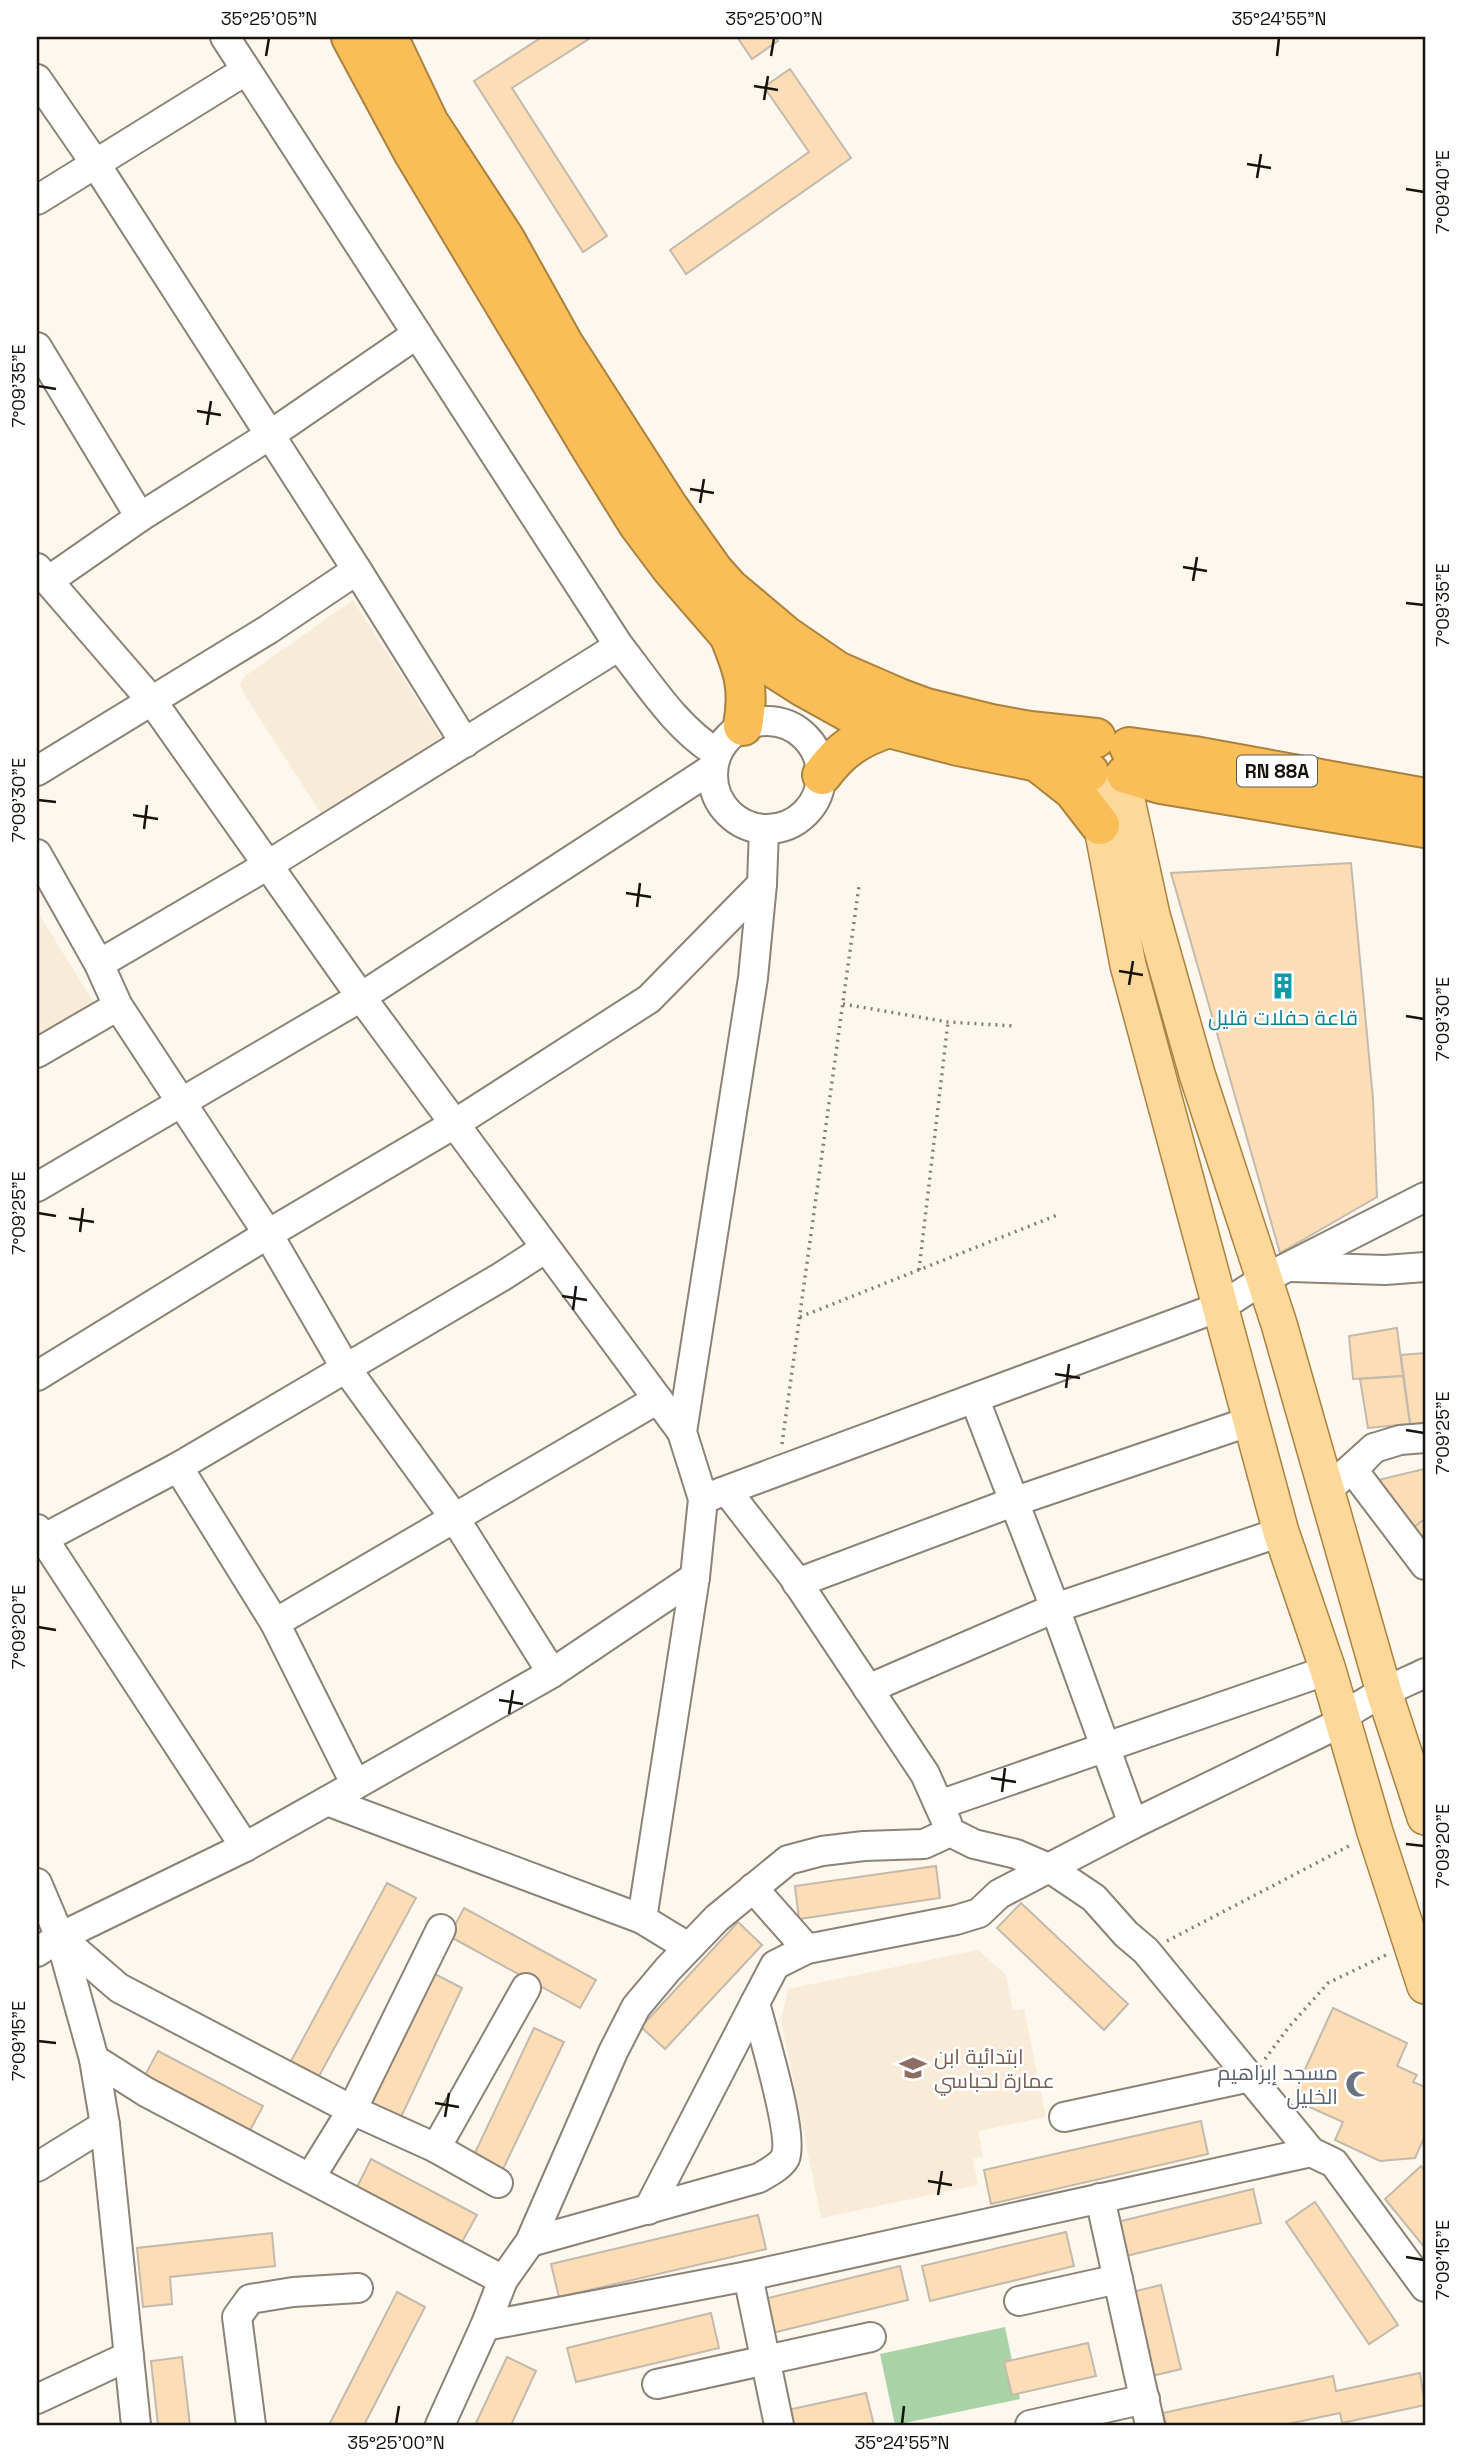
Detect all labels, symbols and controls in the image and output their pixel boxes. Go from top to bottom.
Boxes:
text: 35°25'05"N [221,7,317,30]
text: 35°25'00"N [725,7,823,30]
text: 35°24'55"N [1231,7,1327,30]
text: 7°09'40"E [1431,150,1454,234]
text: 7°09'35"E [7,344,30,428]
text: 7°09'35"E [1431,563,1454,647]
road number: RN 88A [1237,756,1317,786]
text: 7°09'30"E [7,758,30,842]
building icon: قاعة حفلات قليل [1268,971,1298,1001]
text: 7°09'30"E [1431,977,1454,1061]
place label: قاعة حفلات قليل [1208,1004,1358,1031]
text: 7°09'25"E [7,1171,30,1255]
text: 7°09'25"E [1431,1391,1454,1475]
text: 7°09'20"E [7,1585,30,1669]
text: 7°09'20"E [1431,1804,1454,1888]
text: 7°09'15"E [7,2001,30,2081]
place label: ابتدائية ابن عمارة لحباسي [934,2043,1055,2096]
school or university icon: ابتدائية ابن عمارة لحباسي [898,2053,928,2083]
place label: مسجد إبراهيم الخليل [1217,2059,1338,2110]
mosque icon: مسجد إبراهيم الخليل [1344,2069,1374,2099]
text: 7°09'15"E [1431,2220,1454,2300]
text: 35°25'00"N [347,2431,445,2454]
text: 35°24'55"N [854,2431,950,2454]

